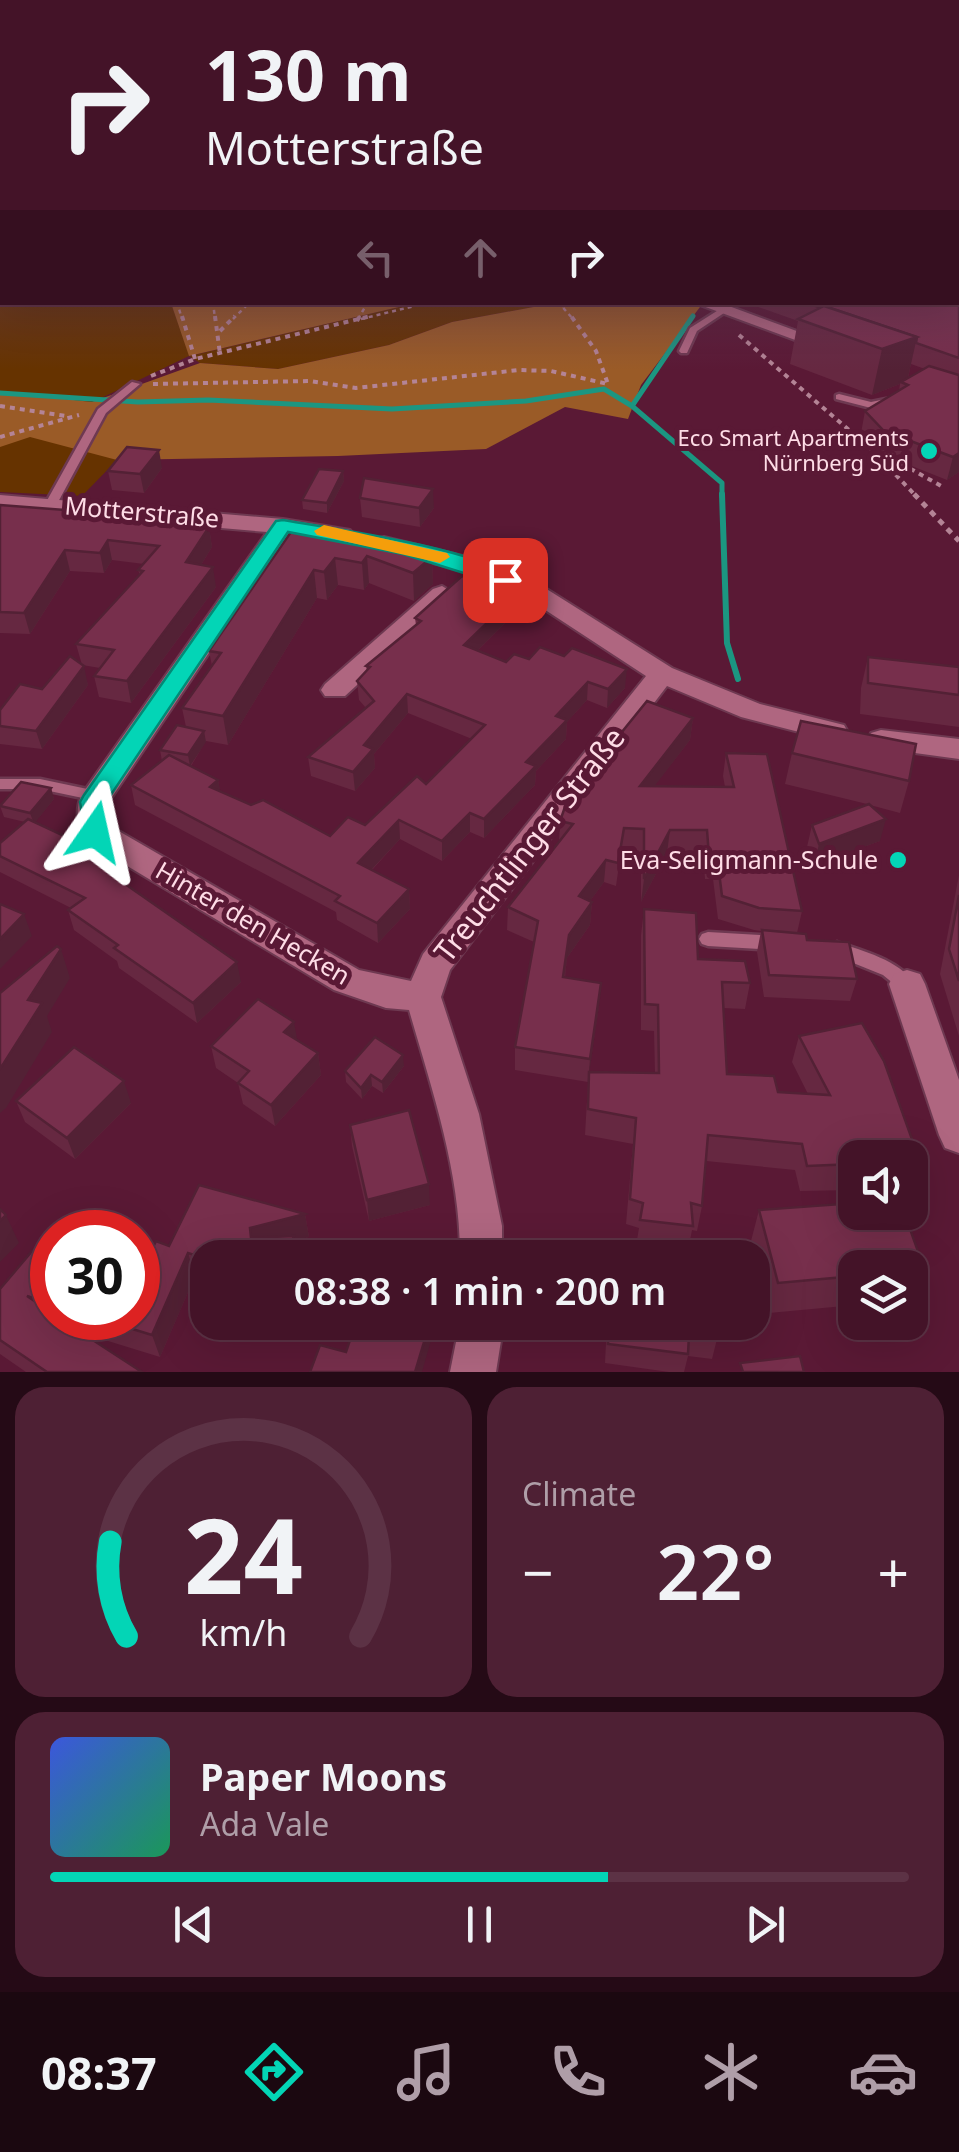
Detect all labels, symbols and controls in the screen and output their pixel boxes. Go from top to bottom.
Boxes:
text: 130 m [205,26,412,122]
icon: right [40,40,170,170]
text: Motterstraße [205,117,484,178]
icon: left [348,230,403,285]
icon: ahead [453,230,508,285]
icon: right [558,230,613,285]
place label: Eco Smart Apartments Nürnberg Süd [677,422,909,477]
marker: Eco Smart Apartments Nürnberg Süd [918,440,940,462]
street label: Motterstraße [63,487,221,535]
pin [463,538,548,623]
icon: arrive [478,553,533,608]
street label: Treuchtlinger Straße [424,718,633,970]
position arrow [43,780,147,884]
place label: Eva-Seligmann-Schule [620,842,878,876]
marker: Eva-Seligmann-Schule [887,849,909,871]
street label: Hinter den Hecken [150,853,357,992]
map controls [838,1140,928,1340]
button: sound [838,1140,928,1230]
speed limit sign: 30 [30,1210,160,1340]
button: layers [838,1250,928,1340]
text: 08:38 · 1 min · 200 m [294,1264,666,1316]
text: Climate [522,1472,636,1515]
text: 24 [184,1483,303,1624]
text: 22° [657,1520,774,1622]
text: − [522,1534,553,1609]
text: + [878,1534,909,1609]
text: km/h [200,1608,287,1656]
text: Paper Moons [200,1750,447,1802]
text: Ada Vale [200,1802,329,1845]
icon: previous [166,1897,221,1952]
icon: pause [452,1897,507,1952]
icon: next [738,1897,793,1952]
icon: directions [239,2037,309,2107]
icon: music [391,2037,461,2107]
icon: phone [543,2037,613,2107]
icon: climate [696,2037,766,2107]
icon: car [848,2037,918,2107]
text: 08:37 [41,2042,157,2103]

